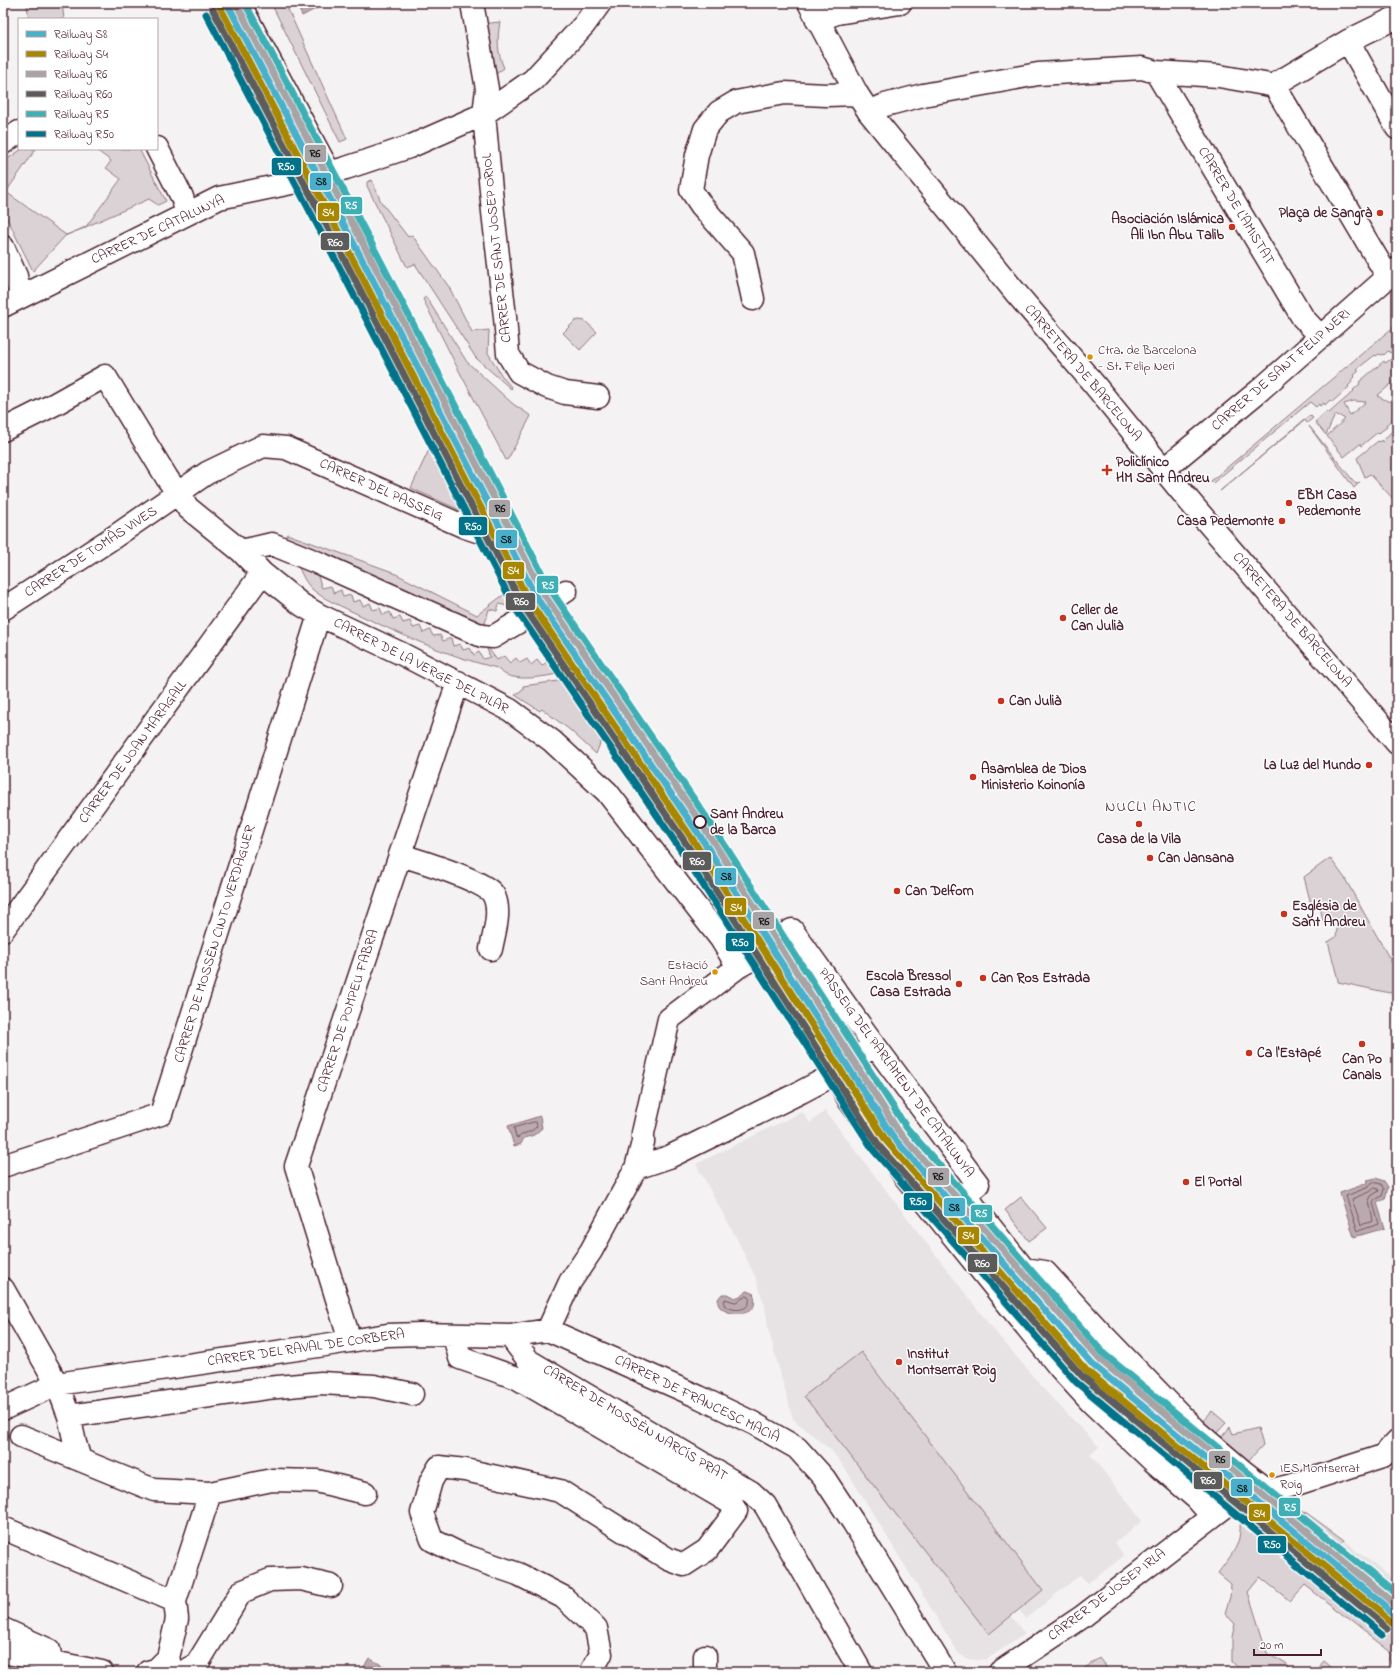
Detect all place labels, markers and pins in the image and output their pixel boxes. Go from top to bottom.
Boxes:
place label: Plaça de Sangrà [1279,203,1373,226]
marker: Plaça de Sangrà [1375,208,1385,218]
place label: Asociación Islámica Ali Ibn Abu Talib [1111,209,1225,246]
marker: Asociación Islámica Ali Ibn Abu Talib [1227,222,1237,232]
place label: Ctra. de Barcelona - St. Felip Neri [1098,341,1197,376]
marker: Ctra. de Barcelona - St. Felip Neri [1085,352,1095,362]
place label: Policlínico HM Sant Andreu [1116,452,1210,489]
marker: Policlínico HM Sant Andreu [1101,464,1113,476]
place label: EBM Casa Pedemonte [1297,485,1361,522]
marker: EBM Casa Pedemonte [1284,498,1294,508]
place label: Casa Pedemonte [1177,511,1275,532]
marker: Casa Pedemonte [1277,516,1287,526]
place label: Celler de Can Julià [1071,600,1124,637]
marker: Celler de Can Julià [1058,613,1068,623]
place label: Can Julià [1009,691,1062,712]
marker: Can Julià [996,696,1006,706]
place label: La Luz del Mundo [1264,755,1361,776]
place label: Asamblea de Dios Ministerio Koinonía [981,759,1087,796]
marker: La Luz del Mundo [1364,760,1374,770]
marker: Asamblea de Dios Ministerio Koinonía [968,772,978,782]
place label: Sant Andreu de la Barca [710,804,784,841]
marker: Sant Andreu de la Barca [693,815,707,829]
marker: Casa de la Vila [1134,819,1144,829]
place label: Casa de la Vila [1097,829,1182,850]
place label: Can Jansana [1158,848,1235,869]
marker: Can Jansana [1145,853,1155,863]
place label: Can Delforn [905,881,974,902]
marker: Can Delforn [892,886,902,896]
place label: Església de Sant Andreu [1292,896,1366,933]
marker: Església de Sant Andreu [1279,909,1289,919]
place label: Estació Sant Andreu [640,956,708,991]
place label: Escola Bressol Casa Estrada [865,966,952,1003]
marker: Estació Sant Andreu [710,967,720,977]
place label: Can Ros Estrada [991,968,1090,989]
marker: Can Ros Estrada [978,973,988,983]
marker: Escola Bressol Casa Estrada [954,979,964,989]
marker: Can Po Canals [1357,1039,1367,1049]
place label: Ca l'Estapé [1257,1043,1322,1064]
marker: Ca l'Estapé [1244,1048,1254,1058]
place label: Can Po Canals [1342,1049,1382,1086]
place label: El Portal [1194,1172,1242,1193]
marker: El Portal [1181,1177,1191,1187]
place label: Institut Montserrat Roig [907,1344,997,1383]
marker: Institut Montserrat Roig [894,1357,904,1367]
place label: IES Montserrat Roig [1280,1459,1360,1495]
marker: IES Montserrat Roig [1267,1470,1277,1480]

